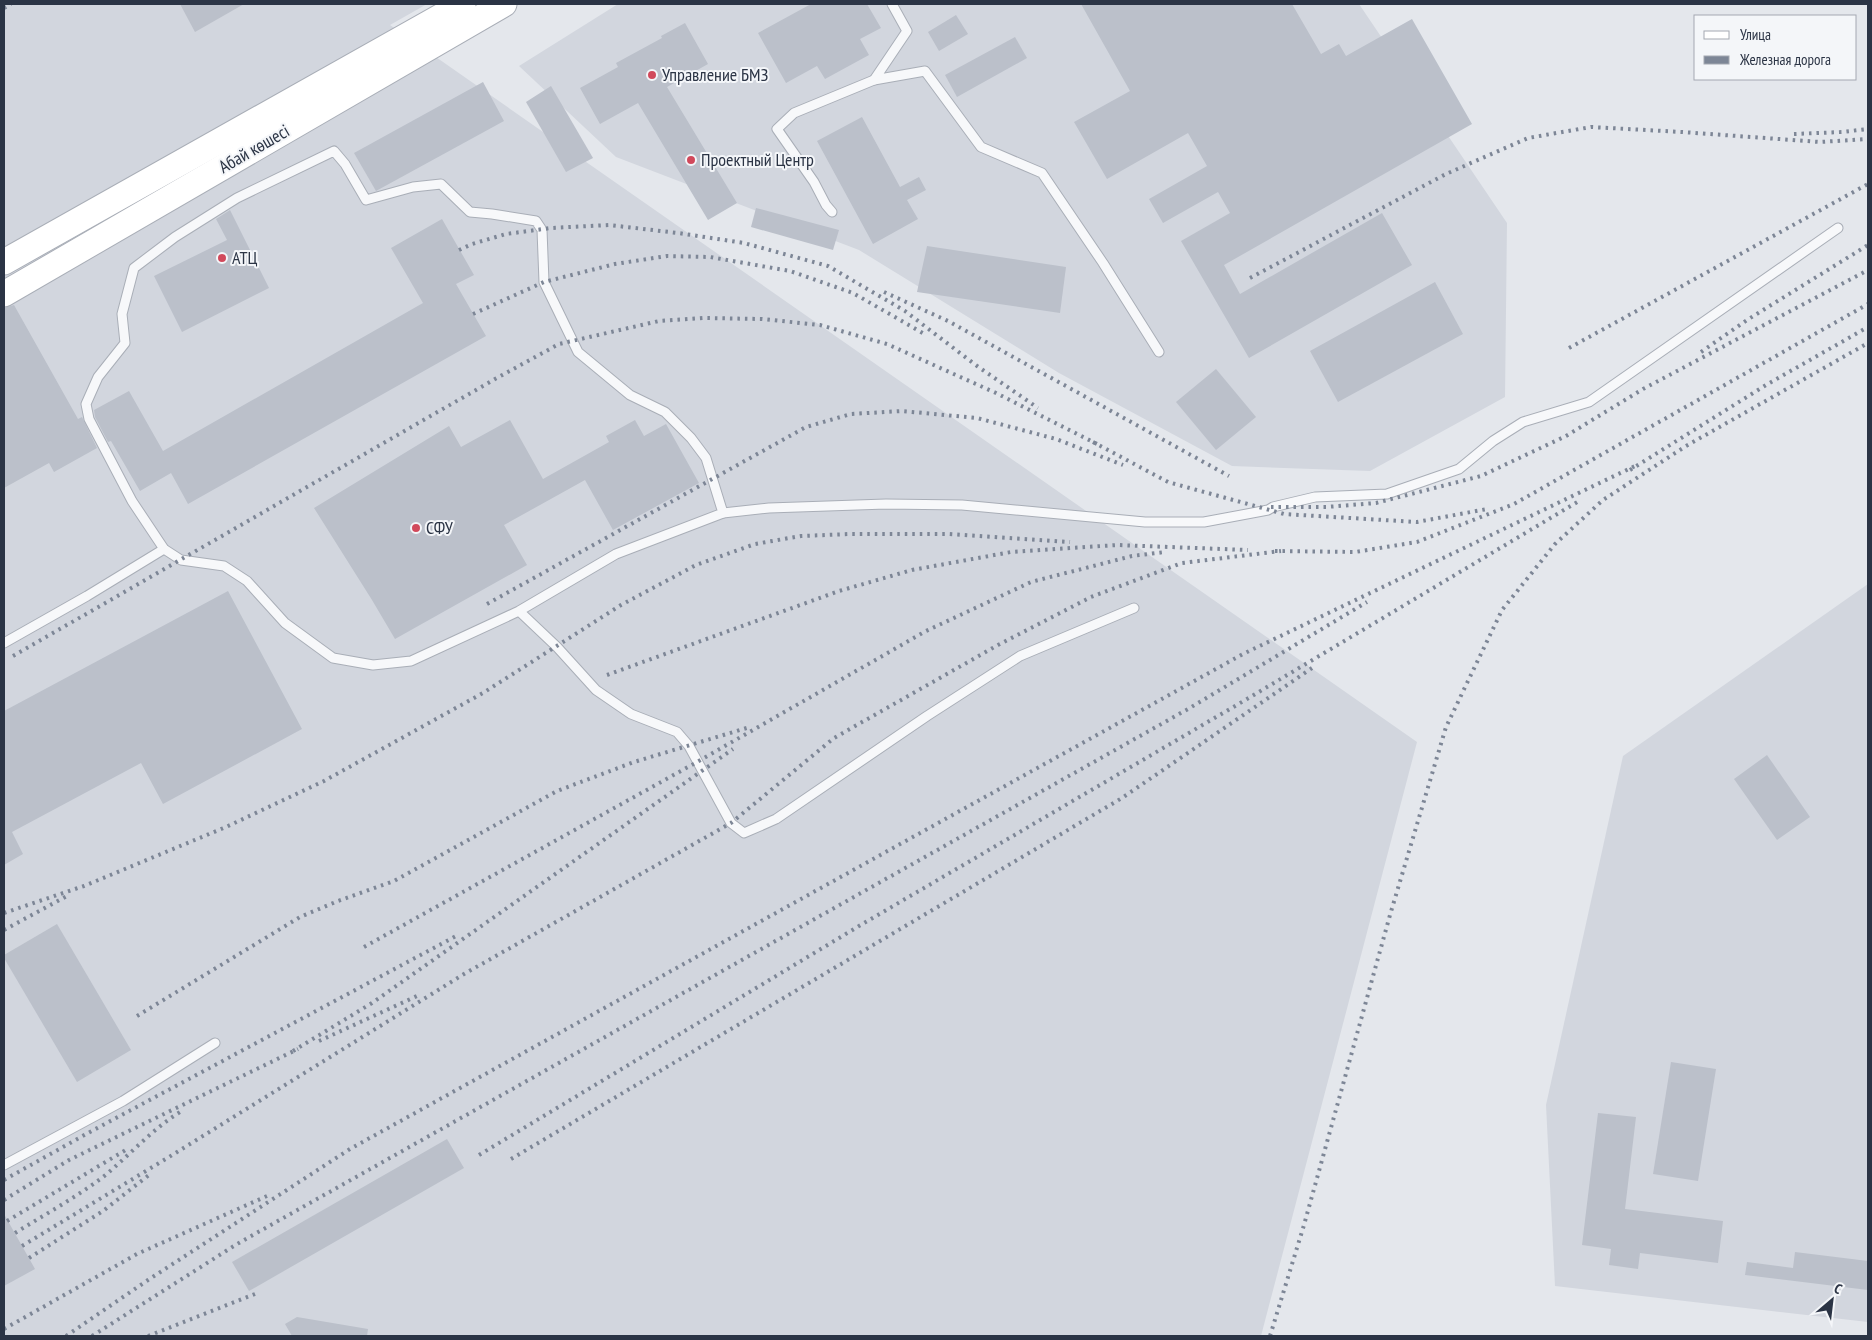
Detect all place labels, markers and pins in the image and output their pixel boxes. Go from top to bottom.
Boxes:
place label: Управление БМЗ [662,63,769,86]
marker: Управление БМЗ [646,69,658,81]
place label: Проектный Центр [701,148,814,171]
marker: Проектный Центр [685,154,697,166]
place label: АТЦ [232,246,258,269]
marker: АТЦ [216,252,228,264]
place label: СФУ [426,516,454,539]
marker: СФУ [410,522,422,534]

